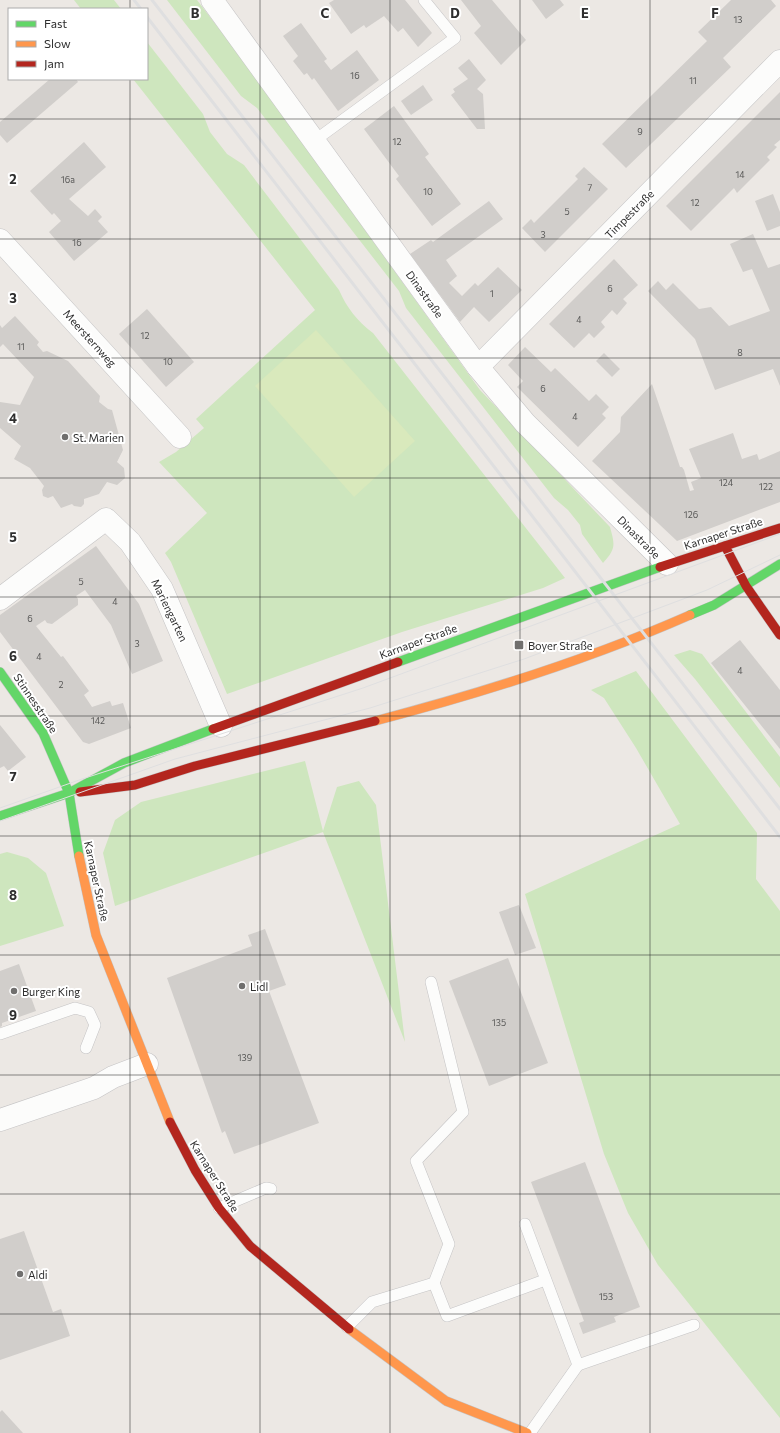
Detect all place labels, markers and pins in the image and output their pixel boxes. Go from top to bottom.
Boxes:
place label: St. Marien [73,431,124,444]
marker: St. Marien [60,432,70,442]
marker: Boyer Straße [513,639,525,651]
place label: Boyer Straße [528,639,593,652]
place label: Lidl [250,980,268,993]
marker: Lidl [237,981,247,991]
place label: Burger King [22,985,80,998]
marker: Burger King [9,986,19,996]
place label: Aldi [28,1268,48,1281]
marker: Aldi [15,1269,25,1279]

